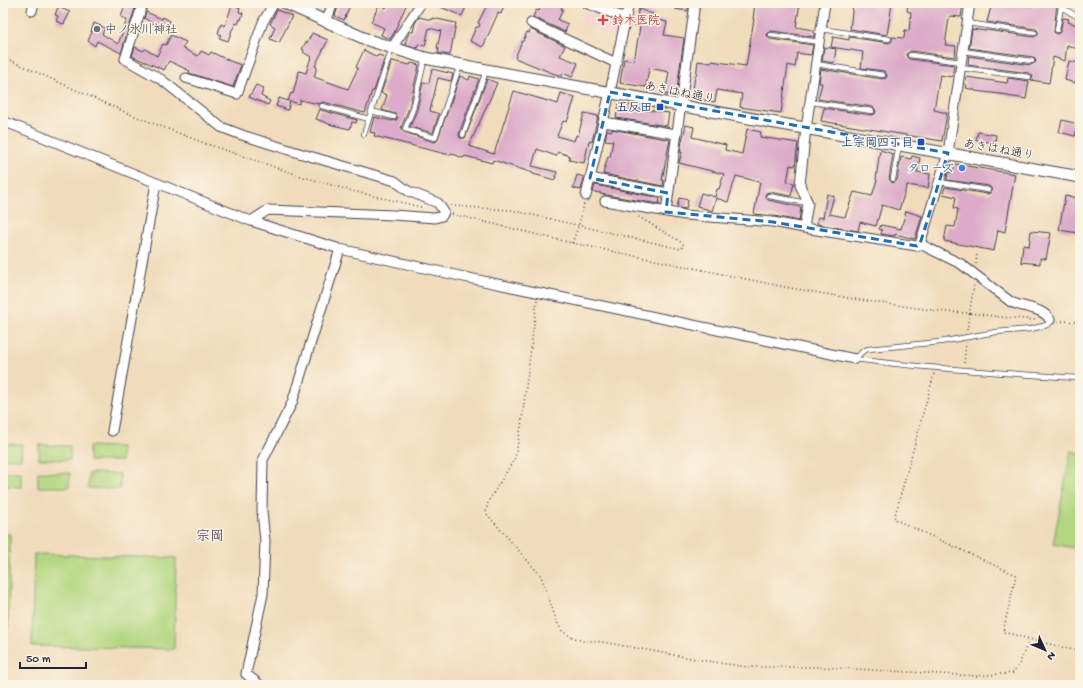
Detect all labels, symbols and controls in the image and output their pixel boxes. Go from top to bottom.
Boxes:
place label: 鈴木医院 [612,13,660,29]
marker: 鈴木医院 [597,14,609,26]
place label: 中ノ氷川神社 [105,23,177,38]
marker: 中ノ氷川神社 [92,24,102,34]
street label: あきはね通り [643,79,716,108]
place label: 五反田 [616,102,652,116]
marker: 五反田 [655,102,665,112]
place label: 上宗岡四丁目 [841,136,913,151]
marker: 上宗岡四丁目 [916,137,926,147]
street label: あきはね通り [962,137,1036,164]
place label: タローズ [907,163,954,177]
marker: タローズ [957,163,967,173]
district label: 宗岡 [196,529,224,546]
north arrow [1025,630,1065,670]
scale bar [20,644,86,670]
text: N [1044,649,1058,662]
text: 50 m [26,653,51,667]

